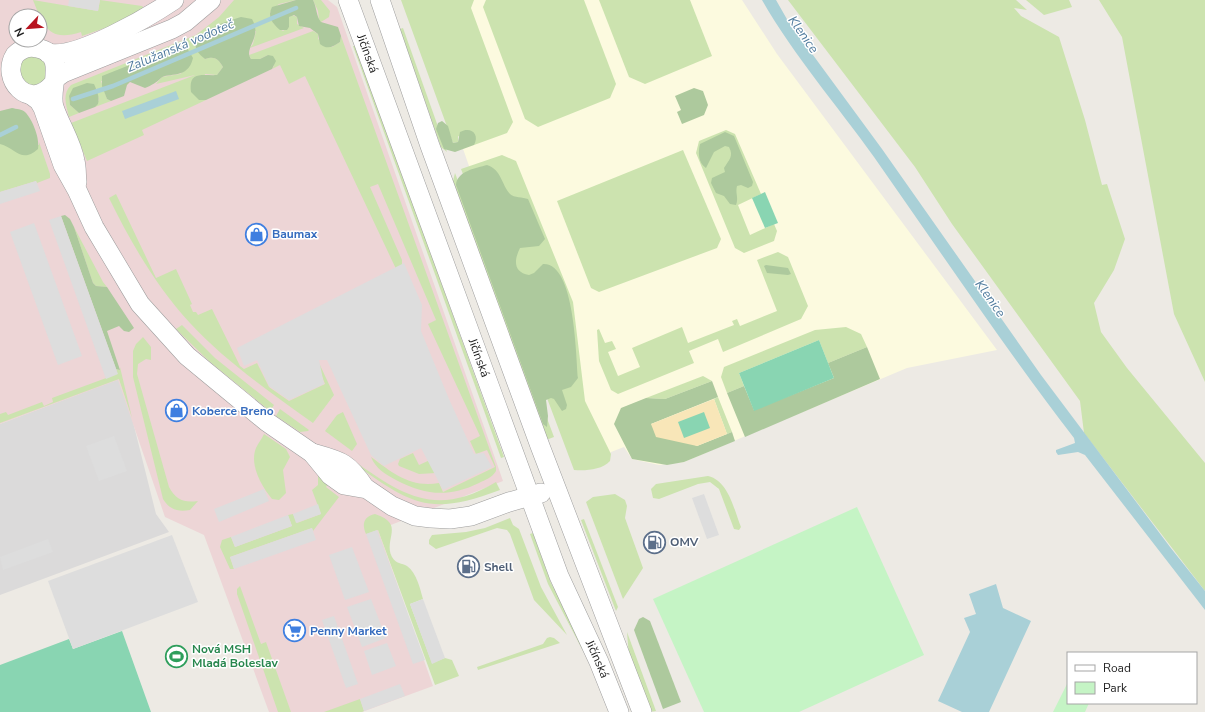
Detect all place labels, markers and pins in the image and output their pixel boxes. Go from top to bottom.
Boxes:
shop icon: Baumax [244,221,270,247]
place label: Baumax [272,226,318,242]
shop icon: Koberce Breno [164,398,190,424]
place label: Koberce Breno [192,403,274,419]
fuel station icon: OMV [642,529,668,555]
place label: OMV [670,534,699,550]
fuel station icon: Shell [456,554,482,580]
place label: Shell [484,559,513,575]
supermarket icon: Penny Market [281,618,307,644]
place label: Penny Market [310,623,387,639]
place label: Nová MSH Mladá Boleslav [192,641,278,671]
sports icon: Nová MSH Mladá Boleslav [163,643,189,669]

